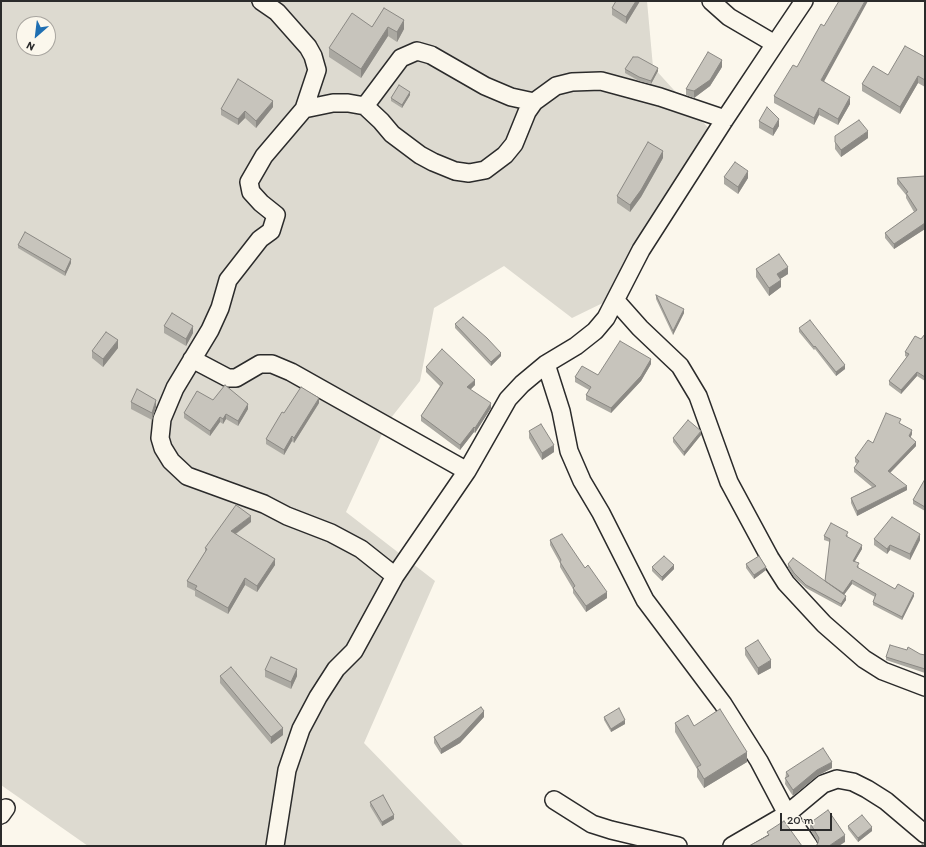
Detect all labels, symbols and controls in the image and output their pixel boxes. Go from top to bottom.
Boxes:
north arrow [16,16,56,56]
text: N [24,39,37,54]
scale bar [782,805,834,831]
text: 20 m [787,813,814,827]

